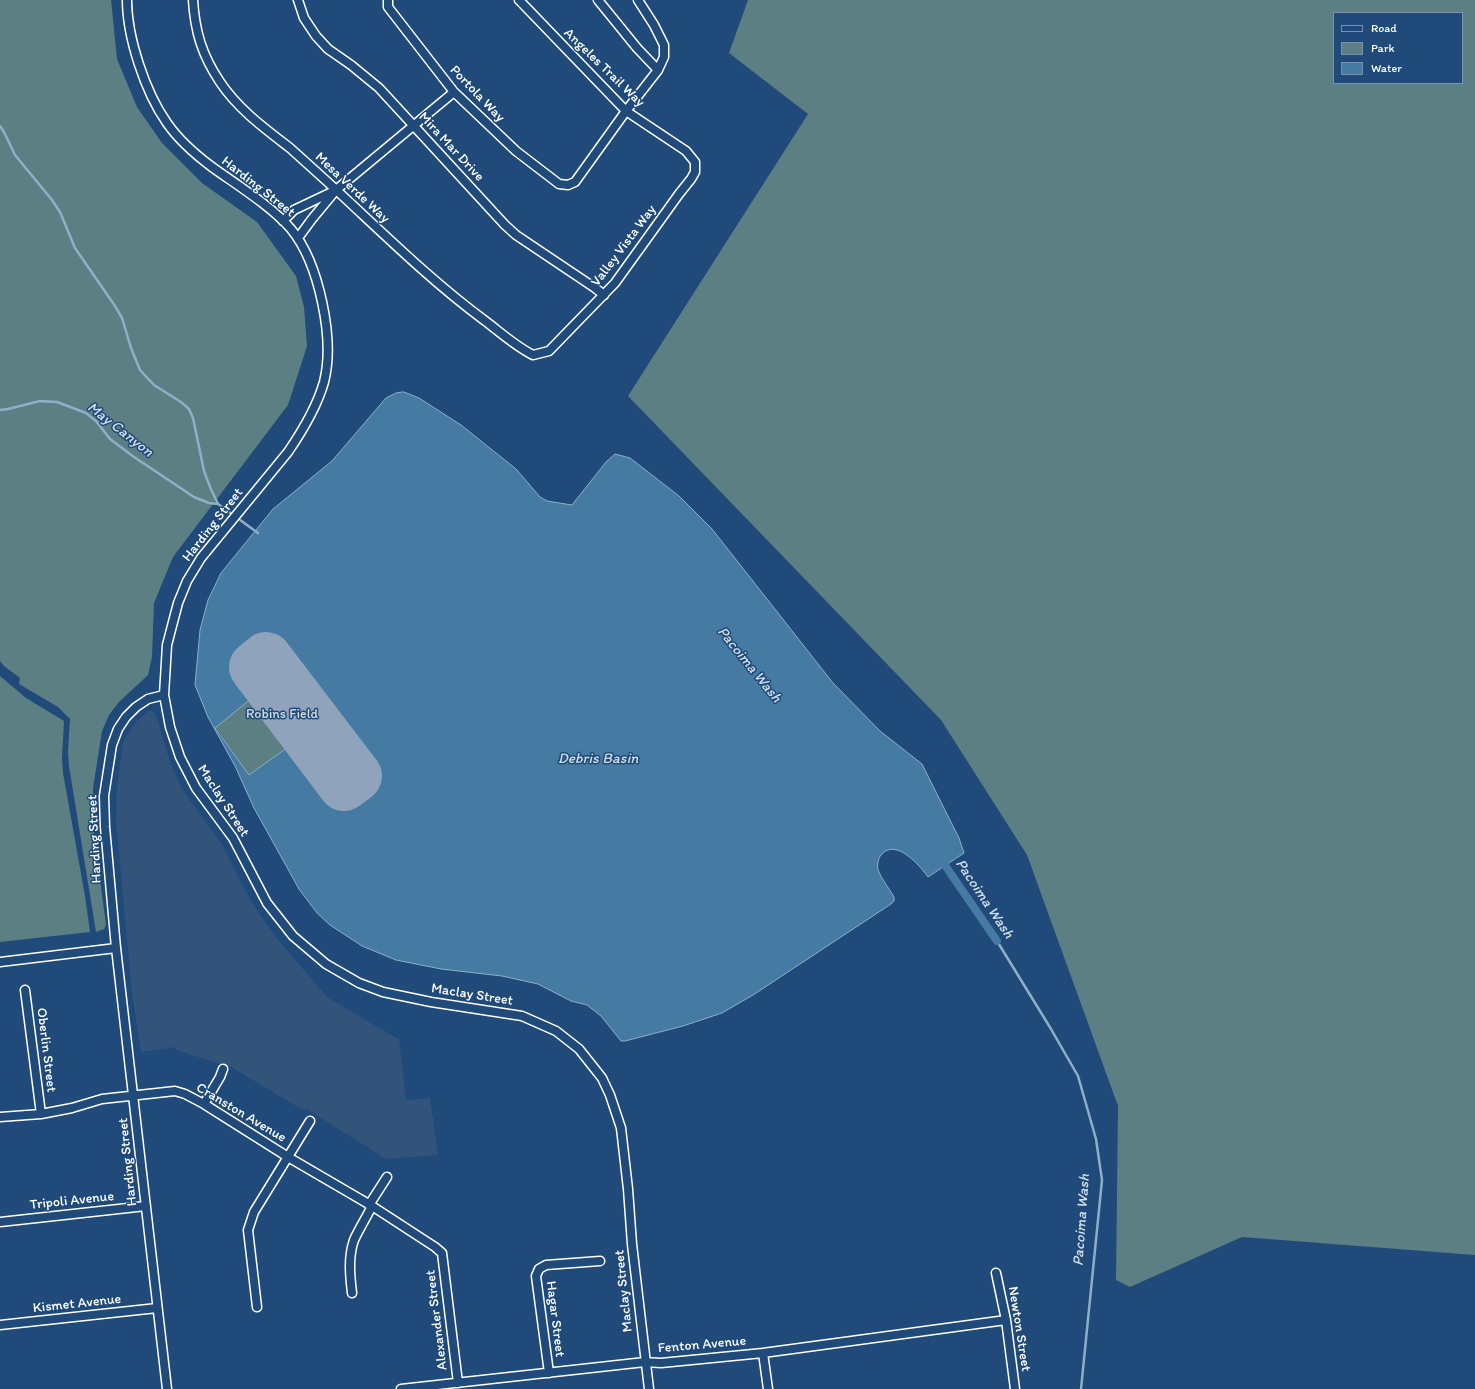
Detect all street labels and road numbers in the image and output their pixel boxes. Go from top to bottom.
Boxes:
street label: Angeles Trail Way [560,25,648,111]
street label: Portola Way [446,62,508,126]
street label: Mira Mar Drive [415,109,487,185]
street label: Mesa Verde Way [311,149,393,227]
street label: Harding Street [218,153,298,221]
street label: Valley Vista Way [588,202,660,290]
street label: Harding Street [179,485,247,565]
street label: Maclay Street [193,762,253,840]
street label: Harding Street [84,794,106,884]
street label: Maclay Street [430,980,514,1010]
street label: Oberlin Street [32,1007,60,1093]
street label: Cranston Avenue [193,1079,289,1147]
street label: Harding Street [115,1117,141,1207]
street label: Tripoli Avenue [29,1188,115,1214]
street label: Maclay Street [611,1249,637,1333]
street label: Alexander Street [423,1269,451,1371]
street label: Hagar Street [542,1280,568,1358]
street label: Newton Street [1004,1285,1034,1373]
street label: Kismet Avenue [32,1291,122,1317]
street label: Fenton Avenue [657,1333,747,1357]

